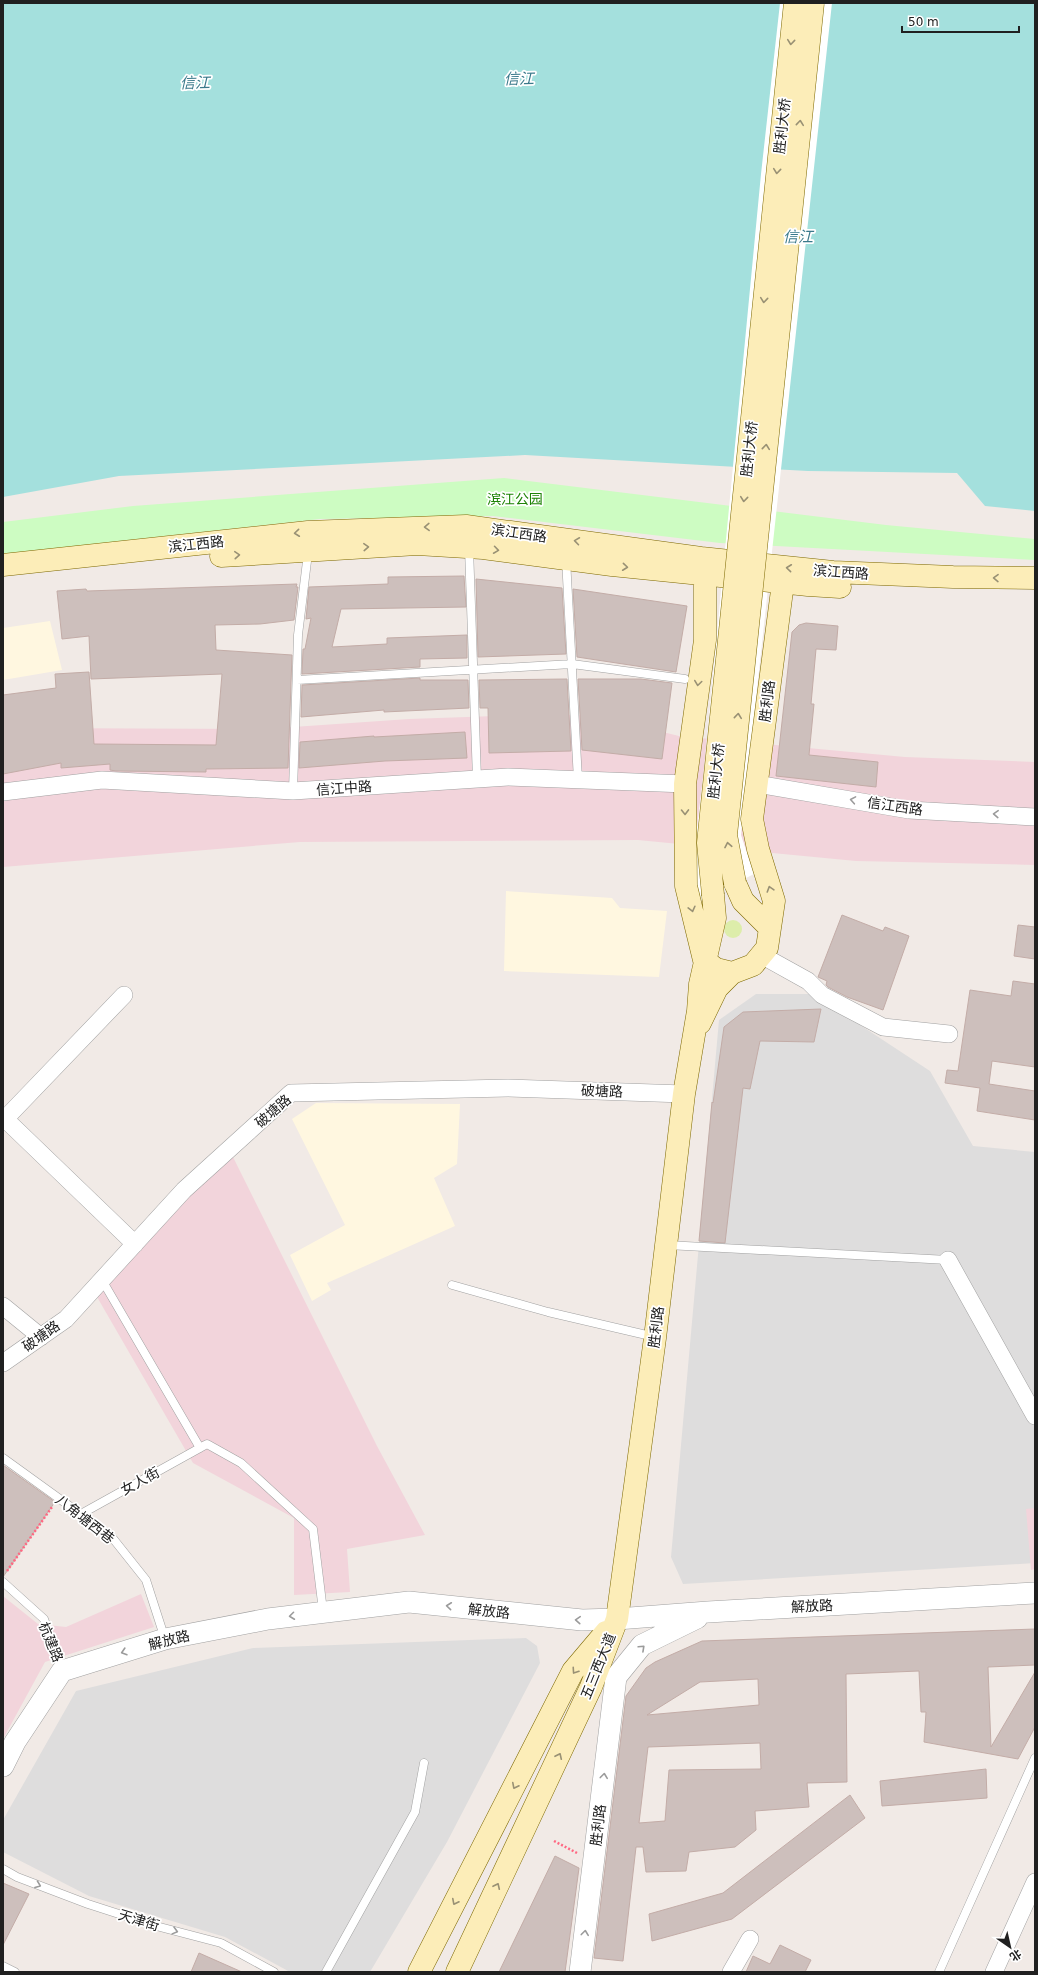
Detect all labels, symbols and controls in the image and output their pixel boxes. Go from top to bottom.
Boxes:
scale bar [902,8,1019,34]
text: 50 m [908,15,939,29]
one-way arrow [786,39,795,45]
water label: 信江 [504,70,536,88]
water label: 信江 [180,74,212,92]
street label: 胜利大桥 [771,97,793,155]
one-way arrow [796,120,805,126]
one-way arrow [773,168,782,174]
water label: 信江 [783,228,815,246]
one-way arrow [760,297,769,303]
street label: 胜利大桥 [738,420,760,478]
one-way arrow [762,444,771,451]
park label: 滨江公园 [487,491,543,507]
one-way arrow [739,496,748,502]
street label: 滨江西路 [490,521,548,545]
one-way arrow [424,523,430,532]
one-way arrow [294,528,300,537]
street label: 滨江西路 [167,533,225,555]
one-way arrow [573,537,580,546]
one-way arrow [363,542,369,551]
one-way arrow [493,545,499,554]
one-way arrow [234,550,240,559]
one-way arrow [622,562,628,571]
street label: 滨江西路 [813,562,869,582]
one-way arrow [786,563,792,572]
one-way arrow [993,574,999,582]
street label: 胜利路 [757,679,777,723]
one-way arrow [694,680,703,687]
one-way arrow [733,713,742,719]
street label: 胜利大桥 [705,742,727,800]
street label: 信江中路 [316,778,372,798]
street label: 信江西路 [866,794,924,818]
one-way arrow [850,796,856,805]
one-way arrow [681,809,689,815]
one-way arrow [993,810,999,819]
one-way arrow [724,842,732,848]
one-way arrow [766,886,775,893]
one-way arrow [687,906,696,913]
street label: 破塘路 [581,1082,623,1100]
street label: 破塘路 [252,1091,294,1131]
street label: 胜利路 [646,1305,666,1349]
street label: 破塘路 [19,1317,63,1355]
street label: 女人街 [118,1464,162,1498]
street label: 八角塘西巷 [52,1491,118,1547]
street label: 解放路 [791,1597,833,1615]
street label: 解放路 [467,1601,511,1621]
one-way arrow [446,1602,452,1611]
one-way arrow [289,1611,295,1620]
one-way arrow [575,1615,581,1624]
street label: 杭建路 [36,1620,66,1664]
street label: 解放路 [147,1627,191,1653]
street label: 五三西大道 [577,1631,619,1701]
one-way arrow [637,1645,645,1652]
one-way arrow [121,1647,128,1656]
one-way arrow [572,1667,579,1674]
one-way arrow [554,1753,562,1760]
one-way arrow [599,1773,608,1780]
one-way arrow [512,1782,519,1789]
street label: 胜利路 [588,1803,608,1847]
one-way arrow [35,1881,42,1889]
one-way arrow [492,1883,500,1890]
one-way arrow [452,1898,460,1905]
street label: 天津街 [117,1906,161,1934]
one-way arrow [171,1926,178,1935]
north arrow [990,1927,1030,1967]
one-way arrow [580,1930,589,1936]
text: 北 [1007,1946,1024,1963]

